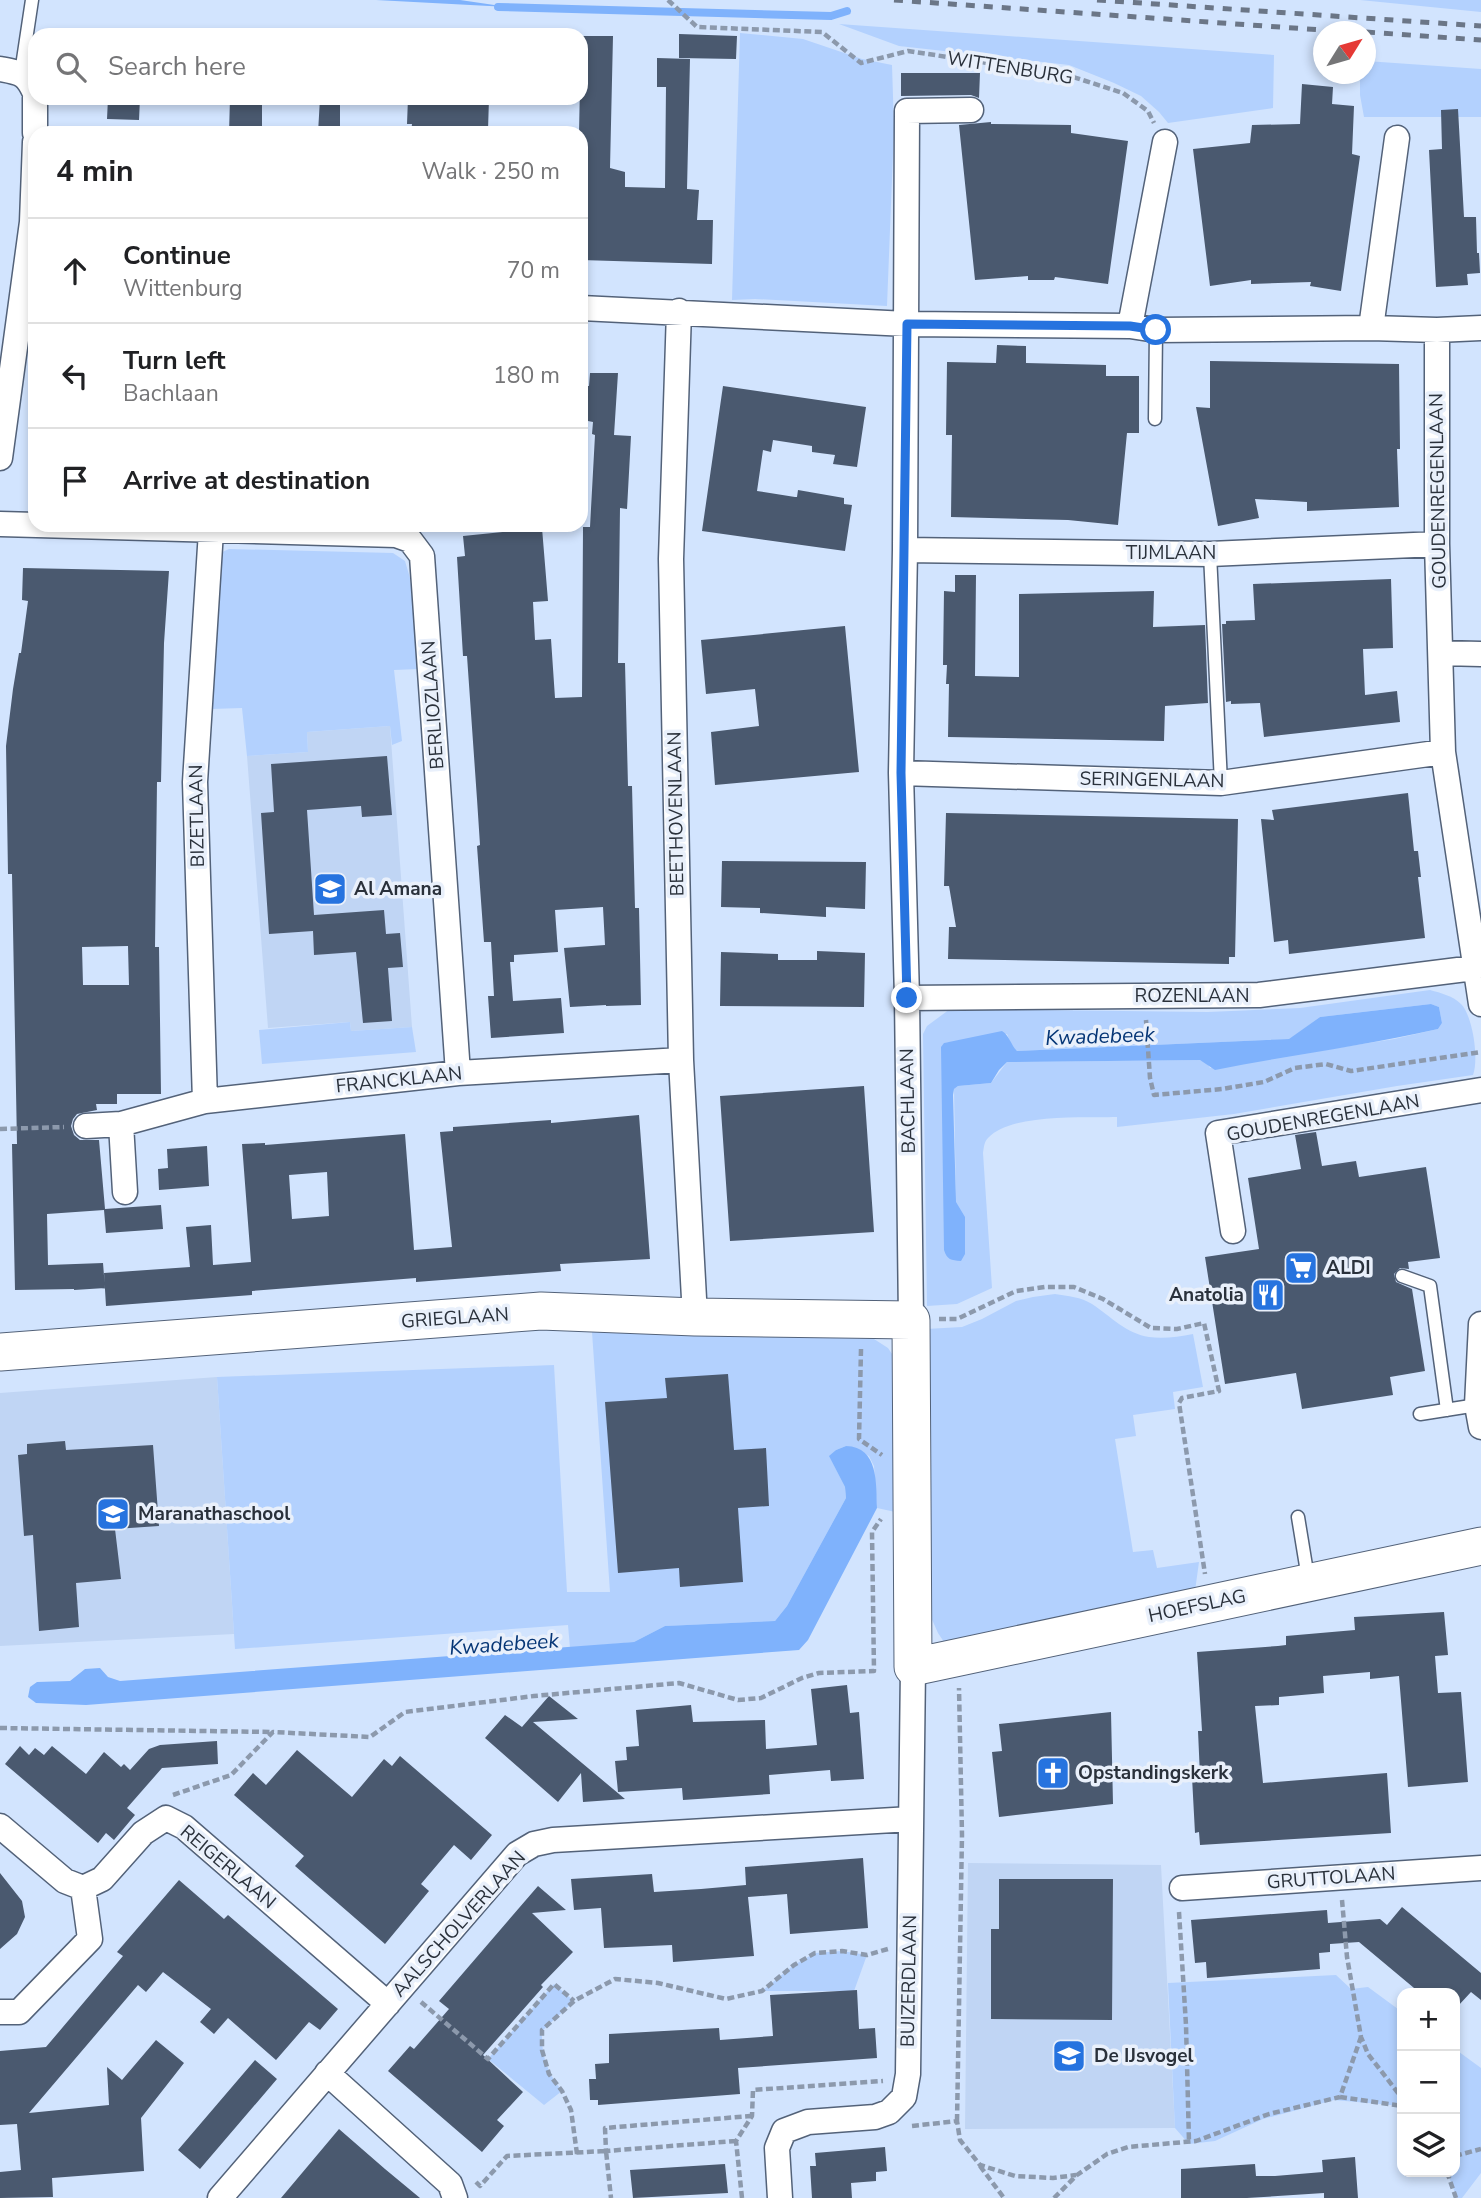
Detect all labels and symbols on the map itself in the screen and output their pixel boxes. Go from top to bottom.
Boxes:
north arrow [1313,21,1376,84]
street label: WITTENBURG [945,45,1075,91]
route start [1140,314,1171,345]
street label: GOUDENREGENLAAN [1423,393,1453,589]
street label: TIJMLAAN [1126,540,1216,566]
street label: BERLIOZLAAN [416,640,450,770]
street label: BEETHOVENLAAN [662,731,690,897]
street label: BIZETLAAN [183,764,211,868]
street label: SERINGENLAAN [1079,766,1225,794]
school or university icon: Al Amana [311,870,349,908]
place label: Al Amana [354,876,442,902]
route end [891,982,922,1013]
street label: ROZENLAAN [1135,983,1249,1009]
water label: Kwadebeek [1045,1020,1156,1052]
street label: BACHLAAN [894,1048,922,1154]
street label: FRANCKLAAN [334,1060,464,1100]
street label: GOUDENREGENLAAN [1224,1088,1422,1148]
supermarket icon: ALDI [1282,1249,1320,1287]
place label: ALDI [1326,1255,1371,1281]
restaurant icon: Anatolia [1249,1276,1287,1314]
place label: Anatolia [1169,1282,1244,1308]
street label: GRIEGLAAN [400,1301,510,1335]
school or university icon: Maranathaschool [94,1495,132,1533]
place label: Maranathaschool [138,1501,290,1527]
street label: HOEFSLAG [1146,1583,1248,1629]
water label: Kwadebeek [448,1626,560,1662]
church icon: Opstandingskerk [1034,1754,1072,1792]
place label: Opstandingskerk [1078,1760,1229,1786]
street label: REIGERLAAN [174,1819,282,1915]
street label: AALSCHOLVERLAAN [386,1845,532,2003]
street label: GRUTTOLAAN [1266,1861,1396,1895]
street label: BUIZERDLAAN [895,1915,923,2047]
school or university icon: De IJsvogel [1050,2037,1088,2075]
place label: De IJsvogel [1094,2043,1194,2069]

